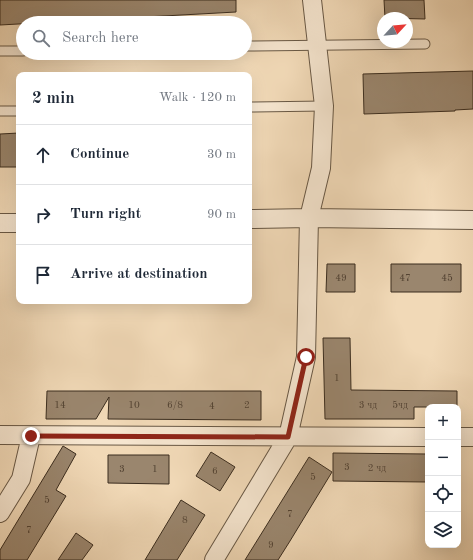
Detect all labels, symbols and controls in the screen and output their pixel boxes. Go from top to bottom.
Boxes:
north arrow [377,12,413,48]
search box [16,16,252,60]
icon: search [30,27,52,49]
text: Search here [62,31,139,46]
text: 2 min [32,90,75,107]
text: Walk · 120 m [159,91,236,104]
icon: ahead [32,144,54,166]
text: Continue [70,147,129,162]
text: 30 m [207,148,236,161]
icon: right [32,204,54,226]
text: Turn right [70,207,141,222]
text: 90 m [207,208,236,221]
icon: arrive [32,264,54,286]
text: Arrive at destination [70,267,208,282]
house number: 49 [335,273,347,283]
house number: 47 [399,273,411,283]
house number: 45 [441,273,453,283]
route start [297,348,315,366]
house number: 1 [334,373,340,383]
house number: 14 [54,400,66,410]
house number: 10 [128,400,140,410]
house number: 6/8 [167,400,183,410]
house number: 2 [244,400,250,410]
house number: 3 чд [359,400,377,410]
house number: 5чд [392,400,408,410]
house number: 4 [209,401,215,411]
map controls [425,404,461,548]
button: + [425,404,461,440]
route end [22,427,40,445]
button: − [425,440,461,476]
house number: 3 [344,462,350,472]
house number: 2 чд [368,463,386,473]
house number: 3 [119,464,125,474]
house number: 1 [152,464,158,474]
house number: 6 [212,466,218,476]
house number: 5 [310,472,316,482]
button: locate [425,476,461,512]
house number: 5 [44,495,50,505]
house number: 7 [287,509,293,519]
button: layers [425,512,461,548]
house number: 8 [182,515,188,525]
house number: 7 [26,525,32,535]
house number: 9 [268,540,274,550]

